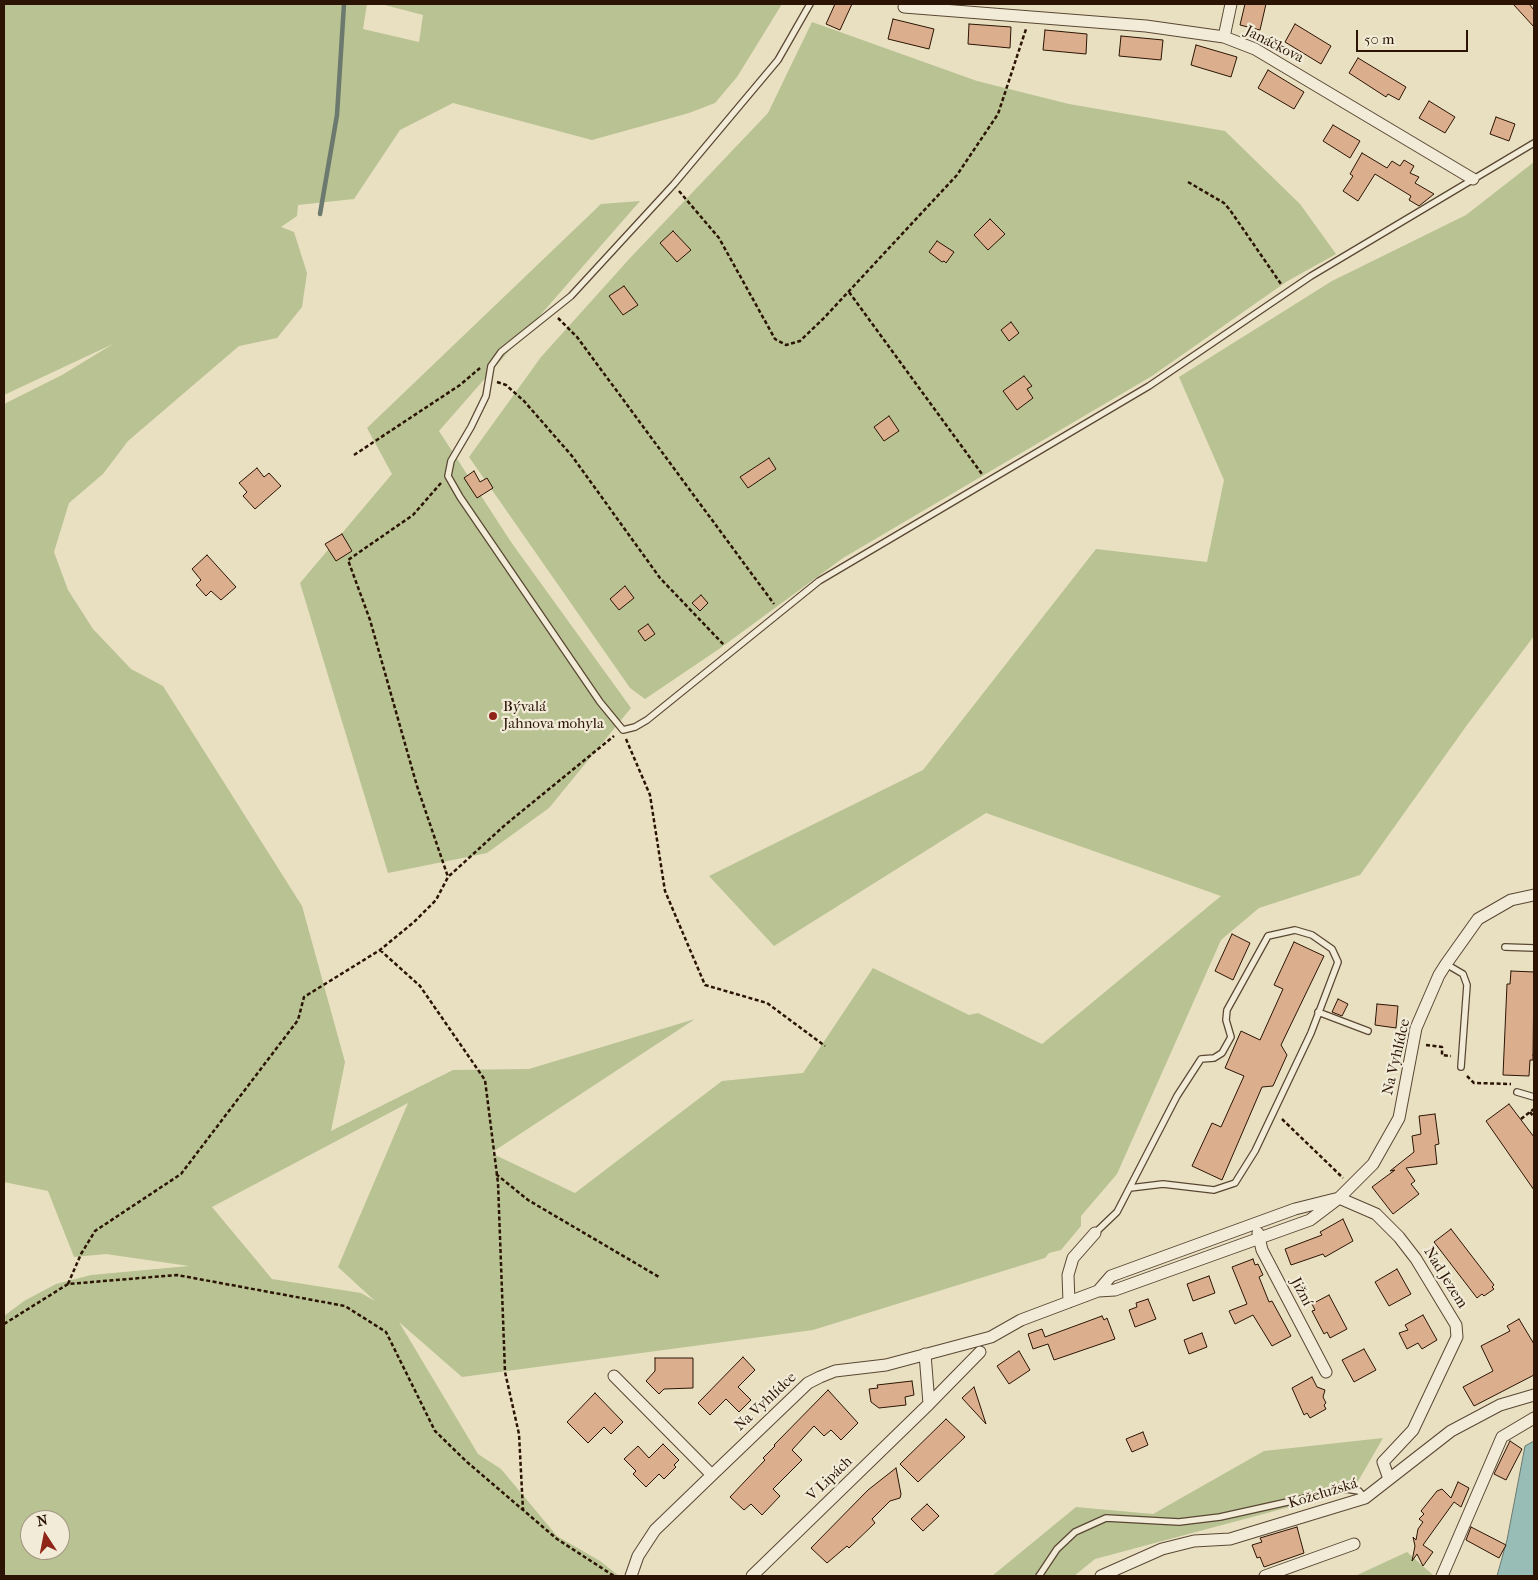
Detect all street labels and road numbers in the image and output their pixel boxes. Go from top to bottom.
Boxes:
street label: Janáčkova [1242,23,1306,67]
street label: Na Vyhlídce [1379,1017,1415,1097]
street label: Nad Jezem [1419,1244,1471,1312]
street label: Jižní [1286,1275,1316,1309]
street label: Na Vyhlídce [731,1369,801,1435]
street label: V Lipách [803,1453,857,1505]
street label: Koželužská [1286,1475,1360,1513]

